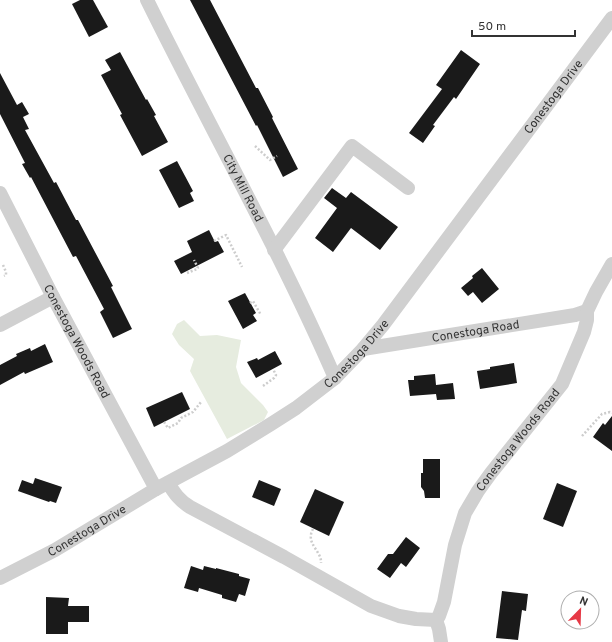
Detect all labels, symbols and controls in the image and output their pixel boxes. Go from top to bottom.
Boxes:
scale bar [472,12,575,38]
text: 50 m [478,19,506,35]
street label: Conestoga Drive [521,57,587,138]
street label: City Mill Road [218,152,266,225]
street label: Conestoga Woods Road [39,282,113,402]
street label: Conestoga Drive [321,317,393,393]
street label: Conestoga Road [431,317,521,347]
street label: Conestoga Woods Road [473,386,564,495]
street label: Conestoga Drive [45,502,130,561]
north arrow [560,590,600,630]
text: N [577,594,590,610]

